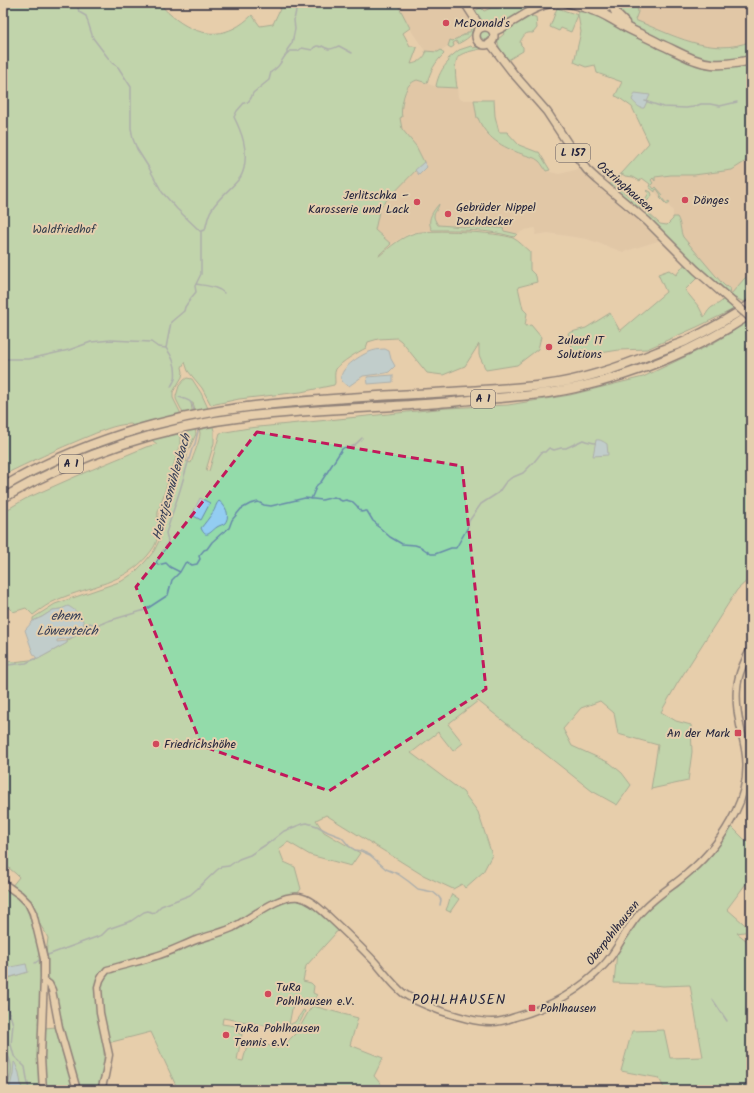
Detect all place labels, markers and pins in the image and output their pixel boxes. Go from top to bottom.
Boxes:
place label: McDonald's [454,14,510,33]
marker: McDonald's [441,18,451,28]
place label: Jerlitschka – Karosserie und Lack [308,186,409,219]
place label: Dönges [693,191,729,210]
marker: Dönges [680,195,690,205]
marker: Jerlitschka – Karosserie und Lack [412,197,422,207]
place label: Gebrüder Nippel Dachdecker [456,198,536,231]
marker: Gebrüder Nippel Dachdecker [443,209,453,219]
place label: Zulauf IT Solutions [557,331,606,364]
marker: Zulauf IT Solutions [544,342,554,352]
place label: An der Mark [667,724,730,743]
marker: An der Mark [733,728,743,738]
place label: Friedrichshöhe [164,735,236,754]
marker: Friedrichshöhe [151,739,161,749]
place label: TuRa Pohlhausen e.V. [276,978,355,1011]
marker: TuRa Pohlhausen e.V. [263,989,273,999]
place label: Pohlhausen [540,999,596,1018]
marker: Pohlhausen [527,1003,537,1013]
place label: TuRa Pohlhausen Tennis e.V. [234,1019,320,1052]
marker: TuRa Pohlhausen Tennis e.V. [221,1030,231,1040]

